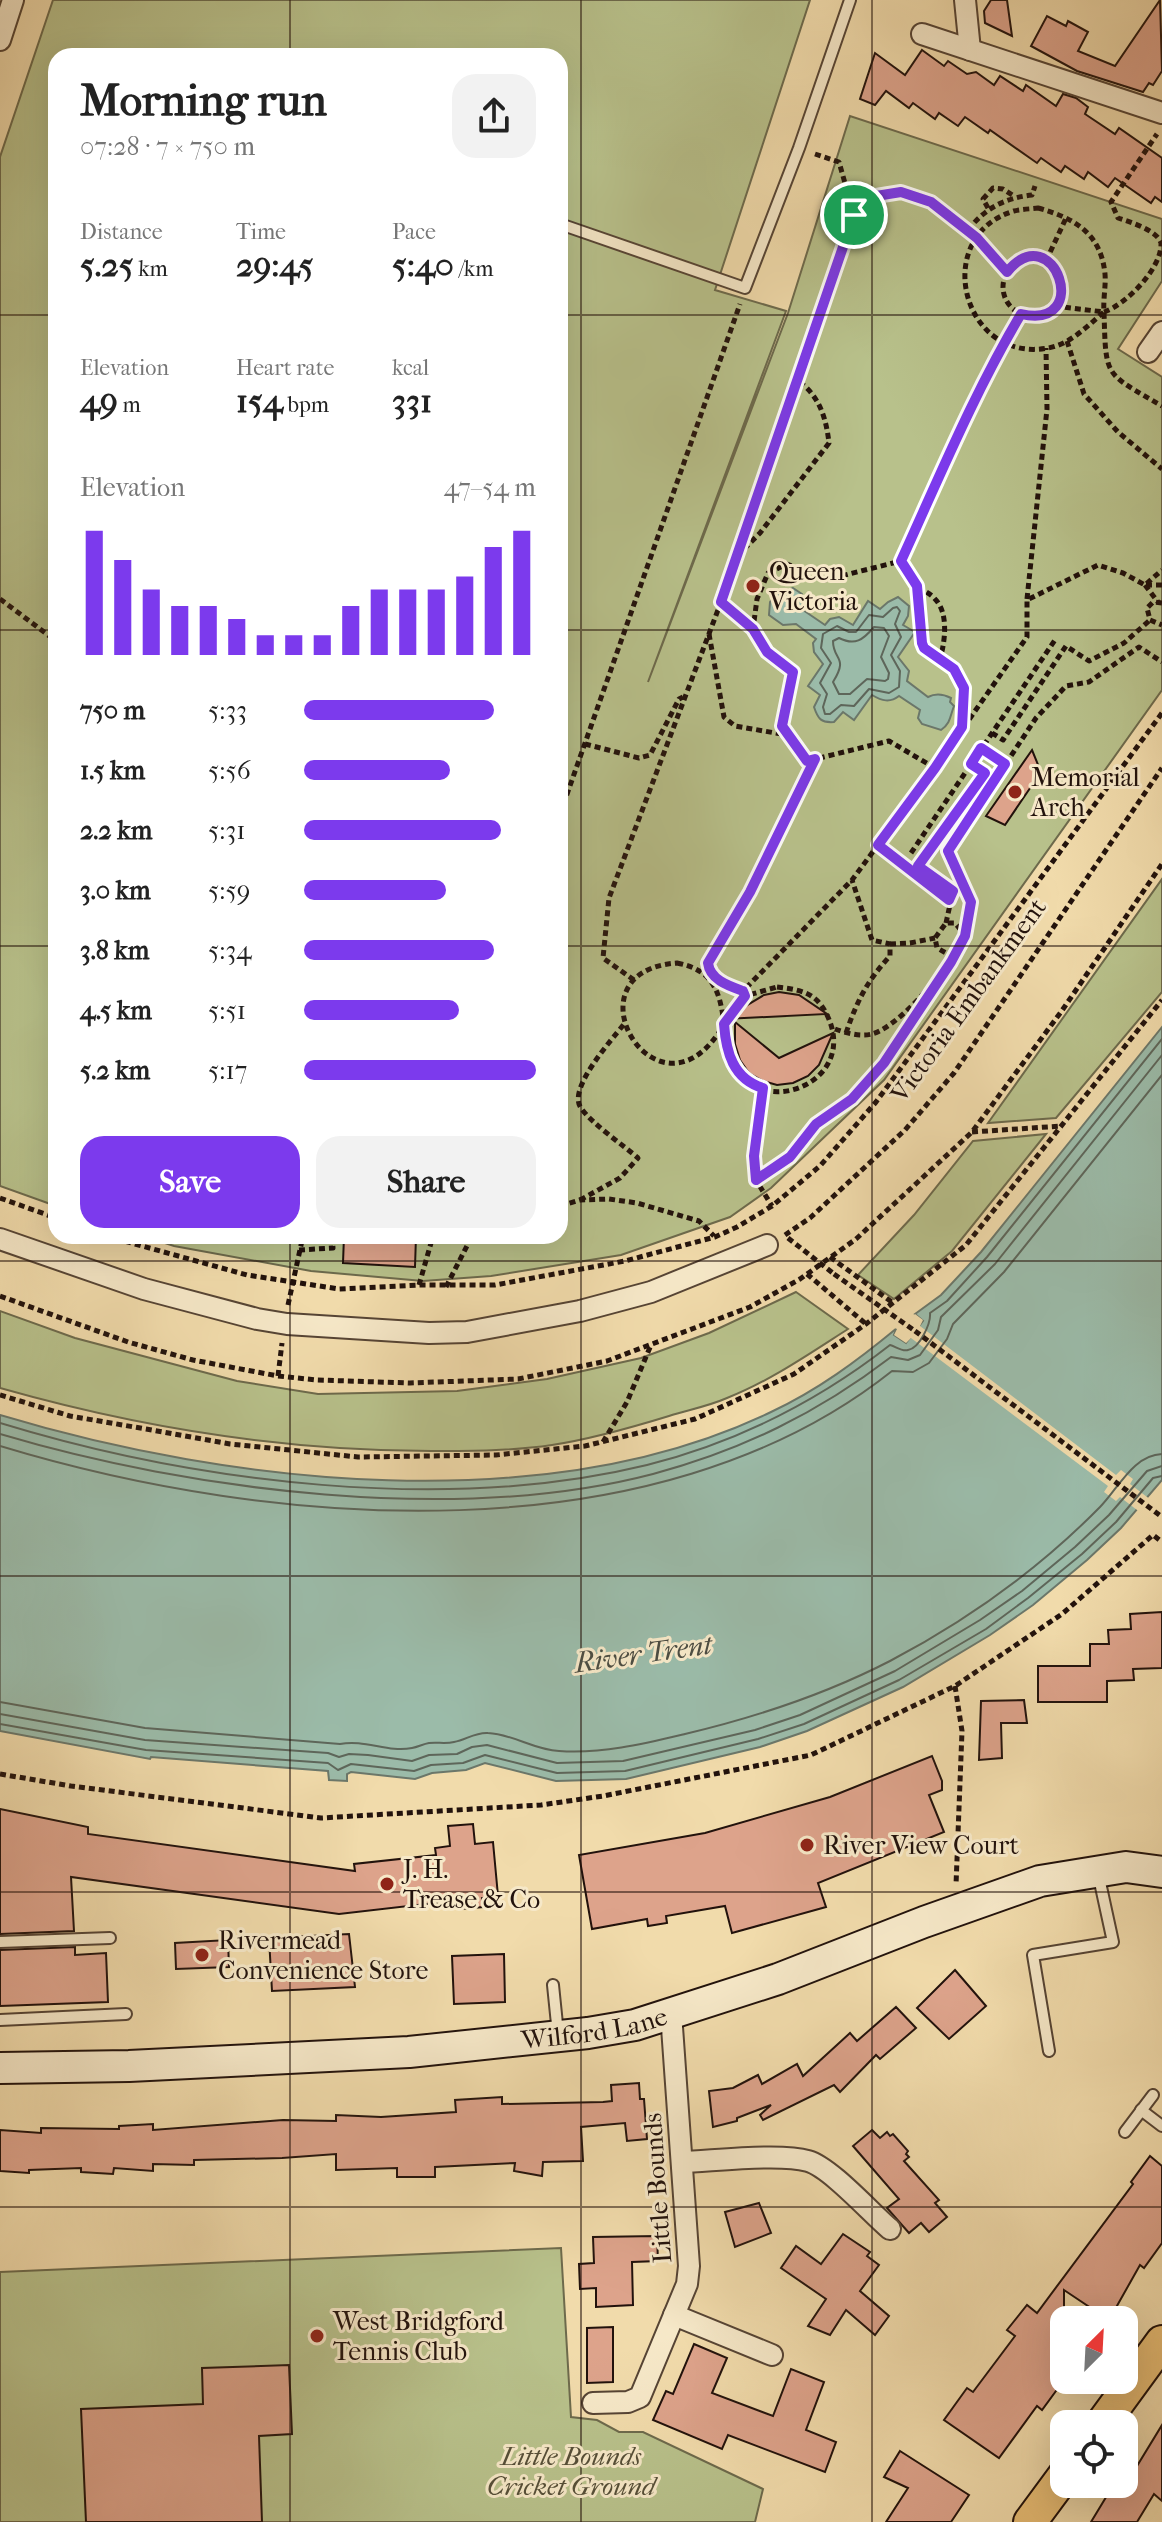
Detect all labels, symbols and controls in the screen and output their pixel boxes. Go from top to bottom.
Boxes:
button: share [452,74,536,158]
text: Morning run [80,75,327,126]
text: 07:28 · 7 × 750 m [80,131,255,162]
pin [820,181,888,249]
icon: arrive [832,193,876,237]
text: Distance [80,219,163,245]
text: Time [236,219,286,245]
text: Pace [392,219,436,245]
text: 5.25 [80,245,133,285]
text: 29:45 [236,245,313,285]
text: 5:40 [392,245,454,285]
text: km [133,256,168,282]
text: /km [454,256,493,282]
text: Elevation [80,355,169,381]
text: Heart rate [236,355,335,381]
text: kcal [392,355,429,381]
text: 49 [80,381,118,421]
text: 154 [236,381,283,421]
text: 331 [392,381,432,421]
text: m [118,392,141,418]
text: bpm [283,392,329,418]
text: Elevation [80,472,185,503]
text: 47–54 m [444,472,536,503]
place label: Queen Victoria [768,556,859,617]
marker: Queen Victoria [744,577,762,595]
text: 750 m [80,695,145,726]
text: 5:33 [208,695,247,726]
text: 1.5 km [80,755,145,786]
text: 5:56 [208,755,251,786]
place label: Memorial Arch [1030,762,1140,823]
marker: Memorial Arch [1006,783,1024,801]
text: 2.2 km [80,815,152,846]
text: 5:31 [208,815,245,846]
text: 3.0 km [80,875,151,906]
text: 5:59 [208,875,250,906]
street label: Victoria Embankment [883,892,1053,1109]
text: 3.8 km [80,935,149,966]
text: 5:34 [208,935,252,966]
text: 4.5 km [80,995,152,1026]
text: 5:51 [208,995,246,1026]
text: 5.2 km [80,1055,150,1086]
text: 5:17 [208,1055,247,1086]
button: Save [80,1136,300,1228]
button: Share [316,1136,536,1228]
water label: River Trent [570,1627,715,1680]
place label: River View Court [823,1830,1019,1861]
marker: River View Court [798,1836,816,1854]
place label: J. H. Trease & Co [401,1854,540,1915]
marker: J. H. Trease & Co [378,1875,396,1893]
place label: Rivermead Convenience Store [218,1925,428,1986]
marker: Rivermead Convenience Store [193,1946,211,1964]
street label: Wilford Lane [519,2001,671,2056]
street label: Little Bounds [637,2112,678,2264]
place label: West Bridgford Tennis Club [332,2306,505,2367]
north arrow [1050,2306,1138,2394]
map controls [1050,2306,1138,2498]
marker: West Bridgford Tennis Club [308,2327,326,2345]
button: locate [1050,2410,1138,2498]
park label: Little Bounds Cricket Ground [487,2441,659,2502]

